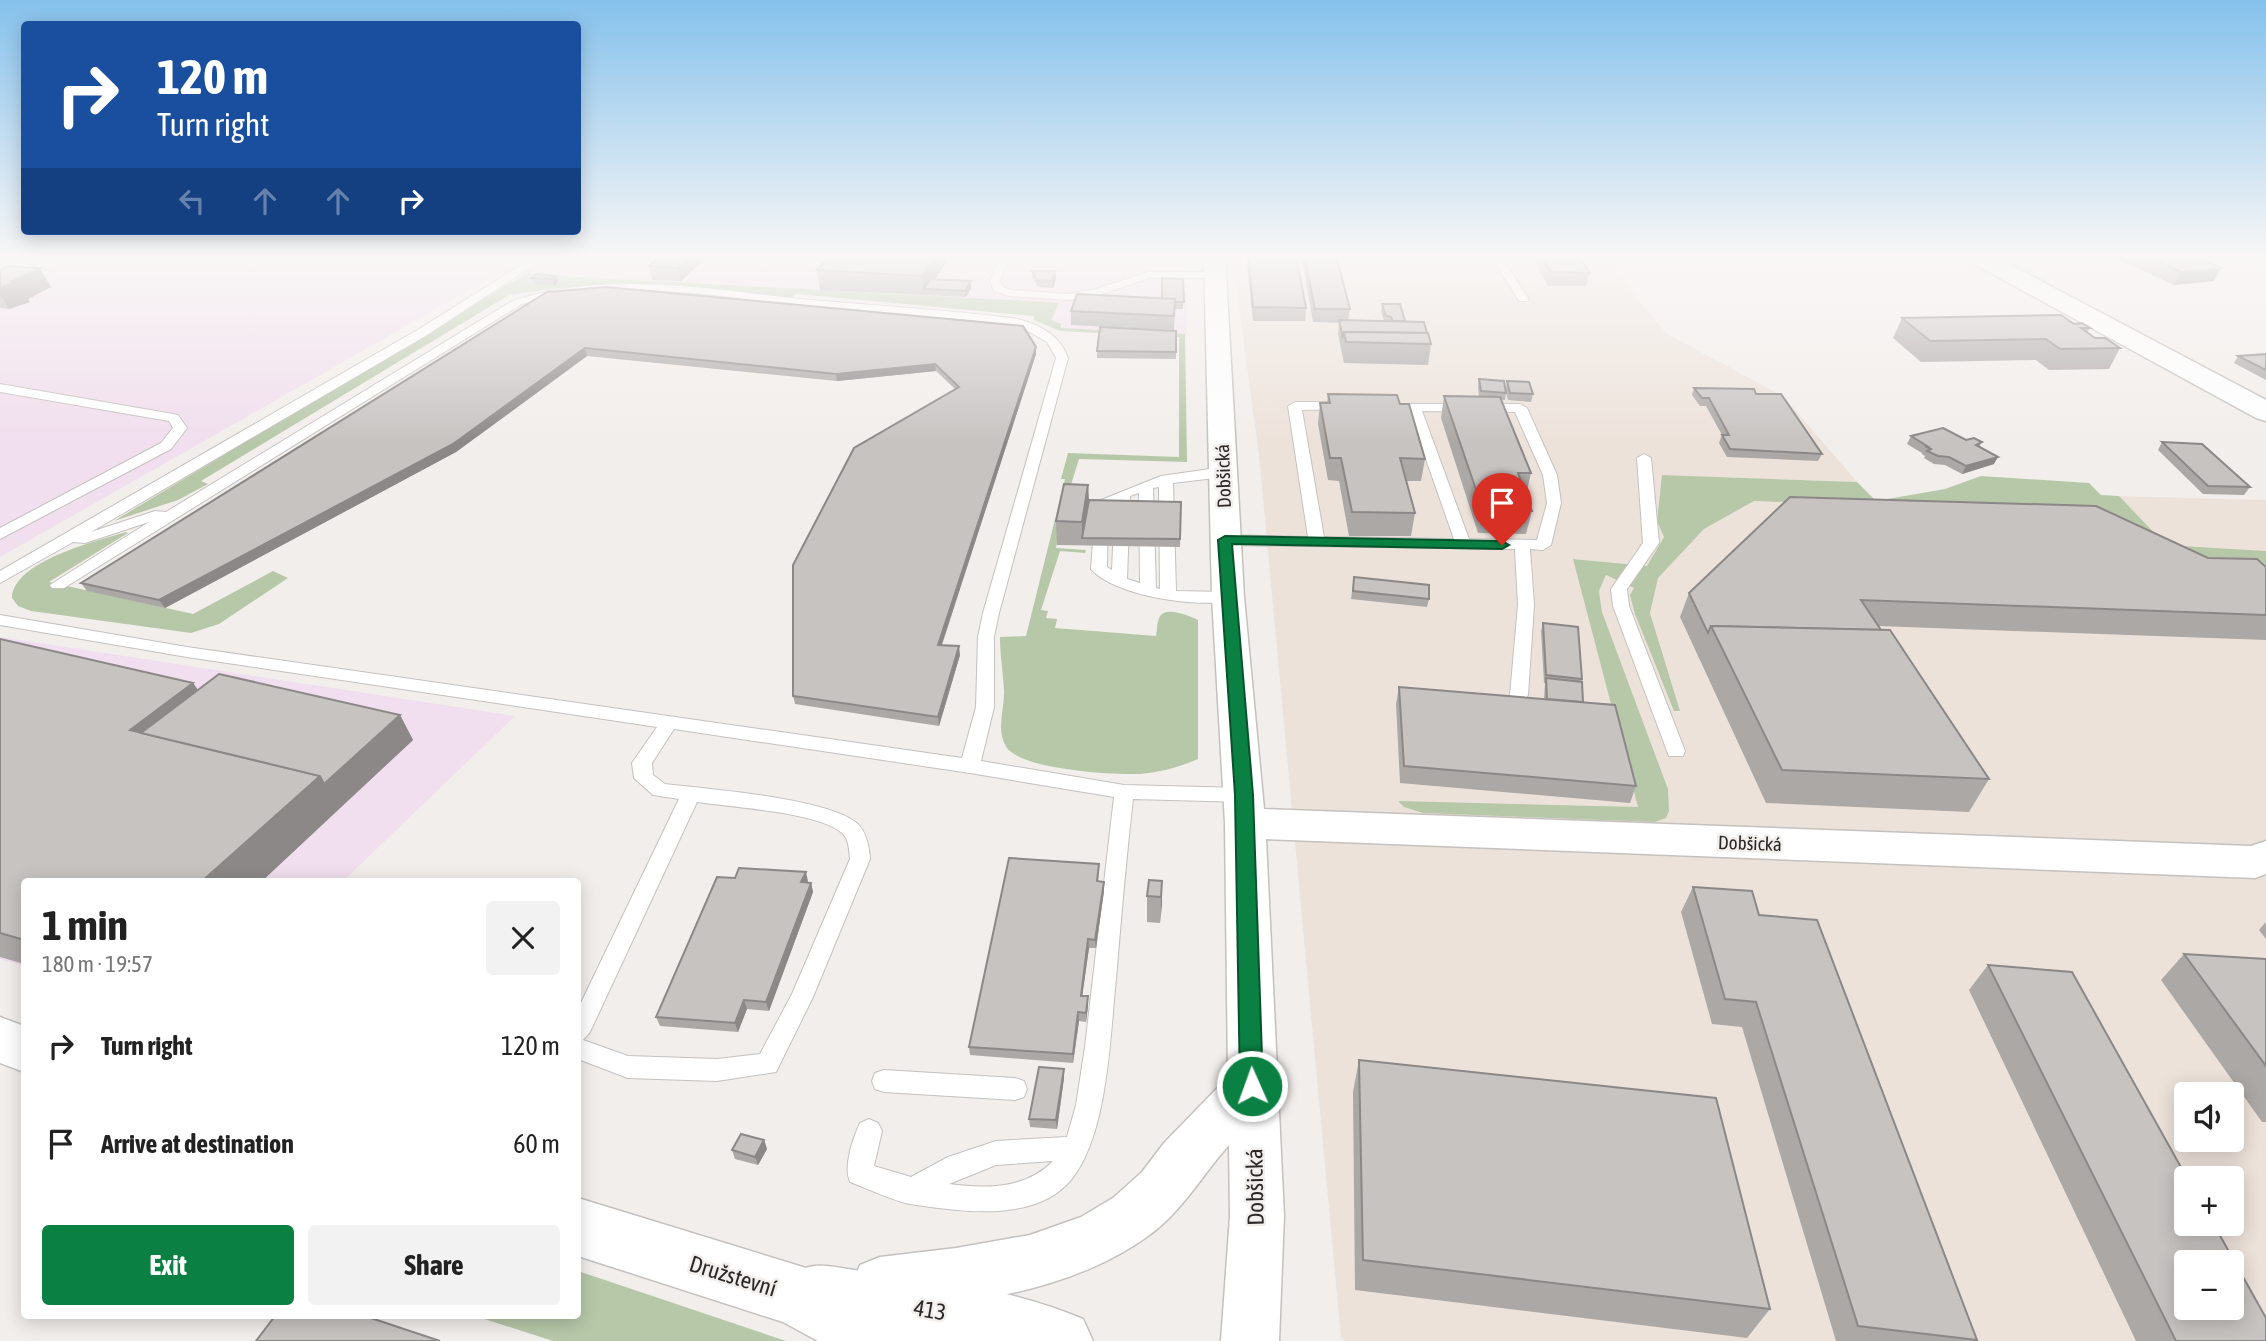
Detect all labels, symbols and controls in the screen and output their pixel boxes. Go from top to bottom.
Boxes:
text: 120 m [157,48,268,104]
icon: right [42,49,133,140]
text: Turn right [157,106,270,143]
icon: left [173,182,211,220]
icon: ahead [246,182,284,220]
icon: ahead [319,182,357,220]
icon: right [392,182,430,220]
street label: Dobšická [1211,444,1235,508]
pin [1472,473,1532,545]
icon: arrive [1483,484,1521,522]
street label: Dobšická [1718,831,1782,855]
text: 1 min [42,901,128,949]
button: close [486,901,560,975]
text: 180 m · 19:57 [42,951,153,977]
icon: right [42,1027,80,1065]
text: Turn right [101,1031,192,1061]
text: 120 m [501,1031,560,1061]
position arrow [1215,1049,1289,1123]
map controls [2174,1082,2244,1320]
button: sound [2174,1082,2244,1152]
icon: arrive [42,1125,80,1163]
text: Arrive at destination [101,1129,294,1159]
text: 60 m [513,1129,560,1159]
street label: Dobšická [1241,1148,1269,1226]
button: + [2174,1166,2244,1236]
button: Exit [42,1225,294,1305]
button: Share [308,1225,560,1305]
street label: Družstevní [686,1250,780,1302]
button: − [2174,1250,2244,1320]
street label: 413 [912,1294,948,1326]

